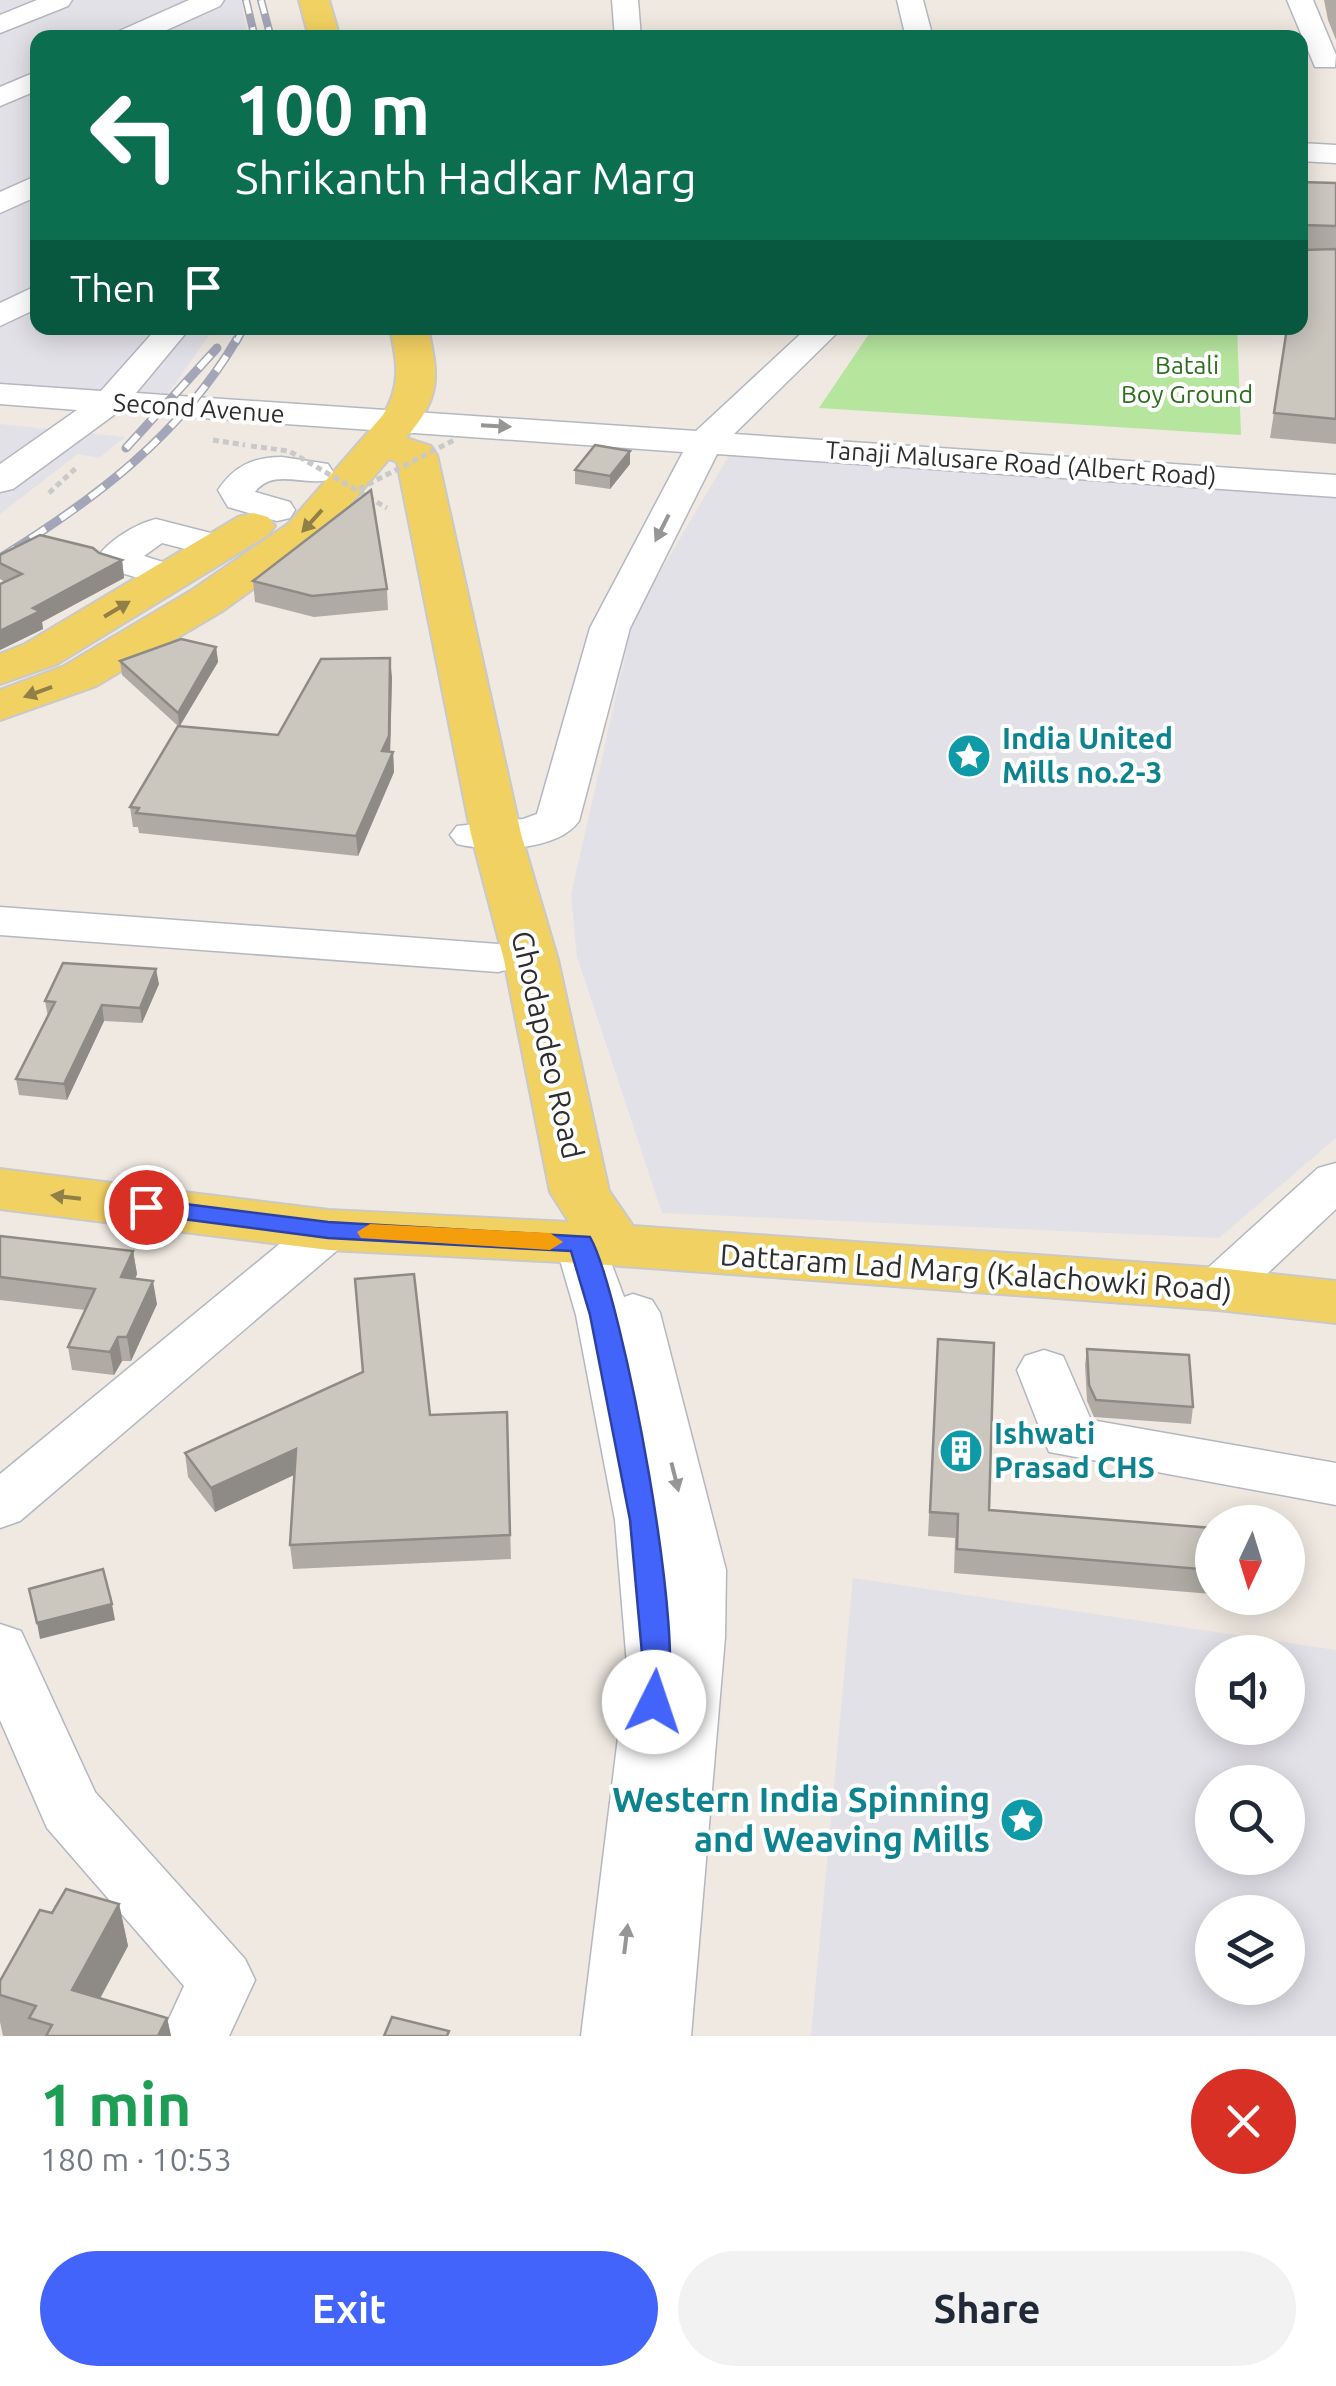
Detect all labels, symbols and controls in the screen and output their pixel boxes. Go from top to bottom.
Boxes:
icon: left [70,70,200,200]
text: 100 m [235,70,430,148]
text: Shrikanth Hadkar Marg [235,152,697,203]
icon: arrive [176,260,231,315]
text: Then [70,267,156,309]
park label: Batali Boy Ground [1121,351,1253,408]
street label: Second Avenue [112,388,286,428]
one-way arrow [481,419,513,435]
street label: Tanaji Malusare Road (Albert Road) [825,435,1217,491]
one-way arrow [301,509,324,533]
one-way arrow [654,513,671,542]
one-way arrow [103,601,131,618]
one-way arrow [22,685,52,700]
place label: India United Mills no.2-3 [1002,721,1173,789]
place icon: India United Mills no.2-3 [946,733,992,779]
street label: Ghodapdeo Road [505,928,591,1162]
pin [104,1165,189,1250]
icon: arrive [119,1180,174,1235]
one-way arrow [49,1189,81,1205]
street label: Dattaram Lad Marg (Kalachowki Road) [719,1237,1233,1307]
place label: Ishwati Prasad CHS [994,1416,1155,1484]
building icon: Ishwati Prasad CHS [938,1428,984,1474]
one-way arrow [668,1462,683,1493]
north arrow [1195,1505,1305,1615]
map controls [1195,1505,1305,2005]
button: sound [1195,1635,1305,1745]
position arrow [602,1650,706,1754]
button: search [1195,1765,1305,1875]
place label: Western India Spinning and Weaving Mills [612,1779,990,1859]
place icon: Western India Spinning and Weaving Mills [999,1797,1045,1843]
button: layers [1195,1895,1305,2005]
one-way arrow [618,1923,634,1955]
button: close [1191,2069,1296,2174]
text: 1 min [40,2070,192,2137]
text: 180 m · 10:53 [40,2141,232,2177]
button: Exit [40,2251,658,2366]
button: Share [678,2251,1296,2366]

